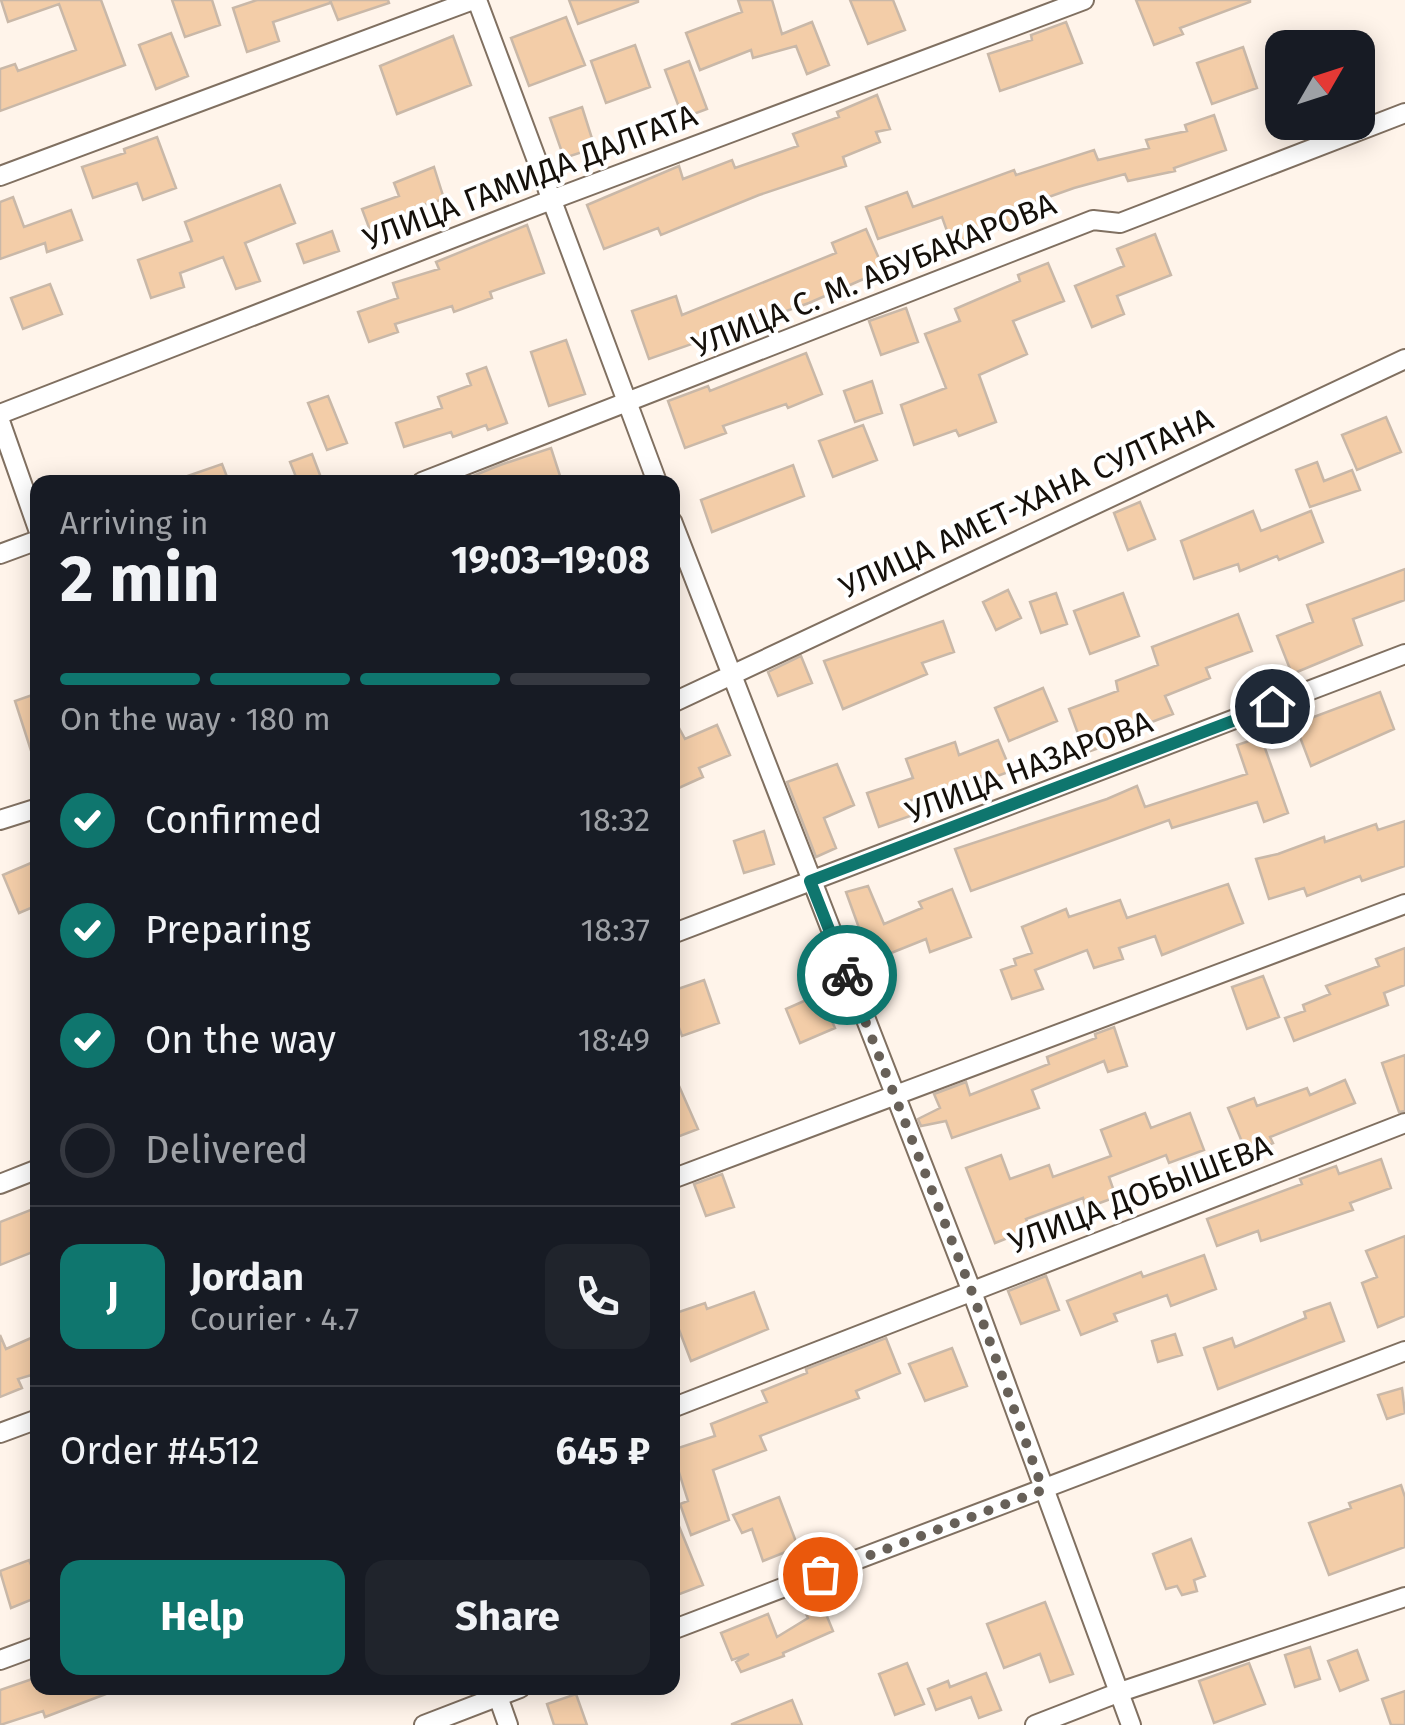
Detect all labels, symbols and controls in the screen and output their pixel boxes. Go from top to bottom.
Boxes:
north arrow [1265,30,1375,140]
map controls [1265,30,1375,140]
street label: УЛИЦА ГАМИДА ДАЛГАТА [358,96,703,258]
street label: УЛИЦА С. М. АБУБАКАРОВА [687,184,1062,365]
street label: УЛИЦА АМЕТ-ХАНА СУЛТАНА [833,399,1219,606]
text: Arriving in [60,504,208,542]
text: 19:03–19:08 [451,537,650,583]
text: 2 min [60,540,220,618]
pin [1230,664,1315,749]
icon: home [1245,679,1300,734]
text: On the way · 180 m [60,700,331,738]
street label: УЛИЦА НАЗАРОВА [900,702,1158,831]
icon: check [60,793,115,848]
text: Confirmed [145,797,323,843]
text: 18:32 [579,801,650,839]
icon: check [60,903,115,958]
text: Preparing [145,907,311,953]
text: 18:37 [581,911,650,949]
courier [797,925,897,1025]
icon: bike [820,948,875,1003]
icon: check [60,1013,115,1068]
text: On the way [145,1017,336,1063]
text: 18:49 [578,1021,650,1059]
street label: УЛИЦА ДОБЫШЕВА [1003,1126,1277,1262]
text: Delivered [145,1127,308,1173]
button: phone [545,1244,650,1349]
text: Jordan [190,1254,304,1300]
text: J [106,1273,119,1319]
text: Courier · 4.7 [190,1300,359,1338]
text: Order #4512 [60,1428,260,1474]
text: 645 ₽ [555,1428,650,1474]
pin [778,1532,863,1617]
icon: bag [793,1547,848,1602]
button: Help [60,1560,345,1675]
button: Share [365,1560,650,1675]

